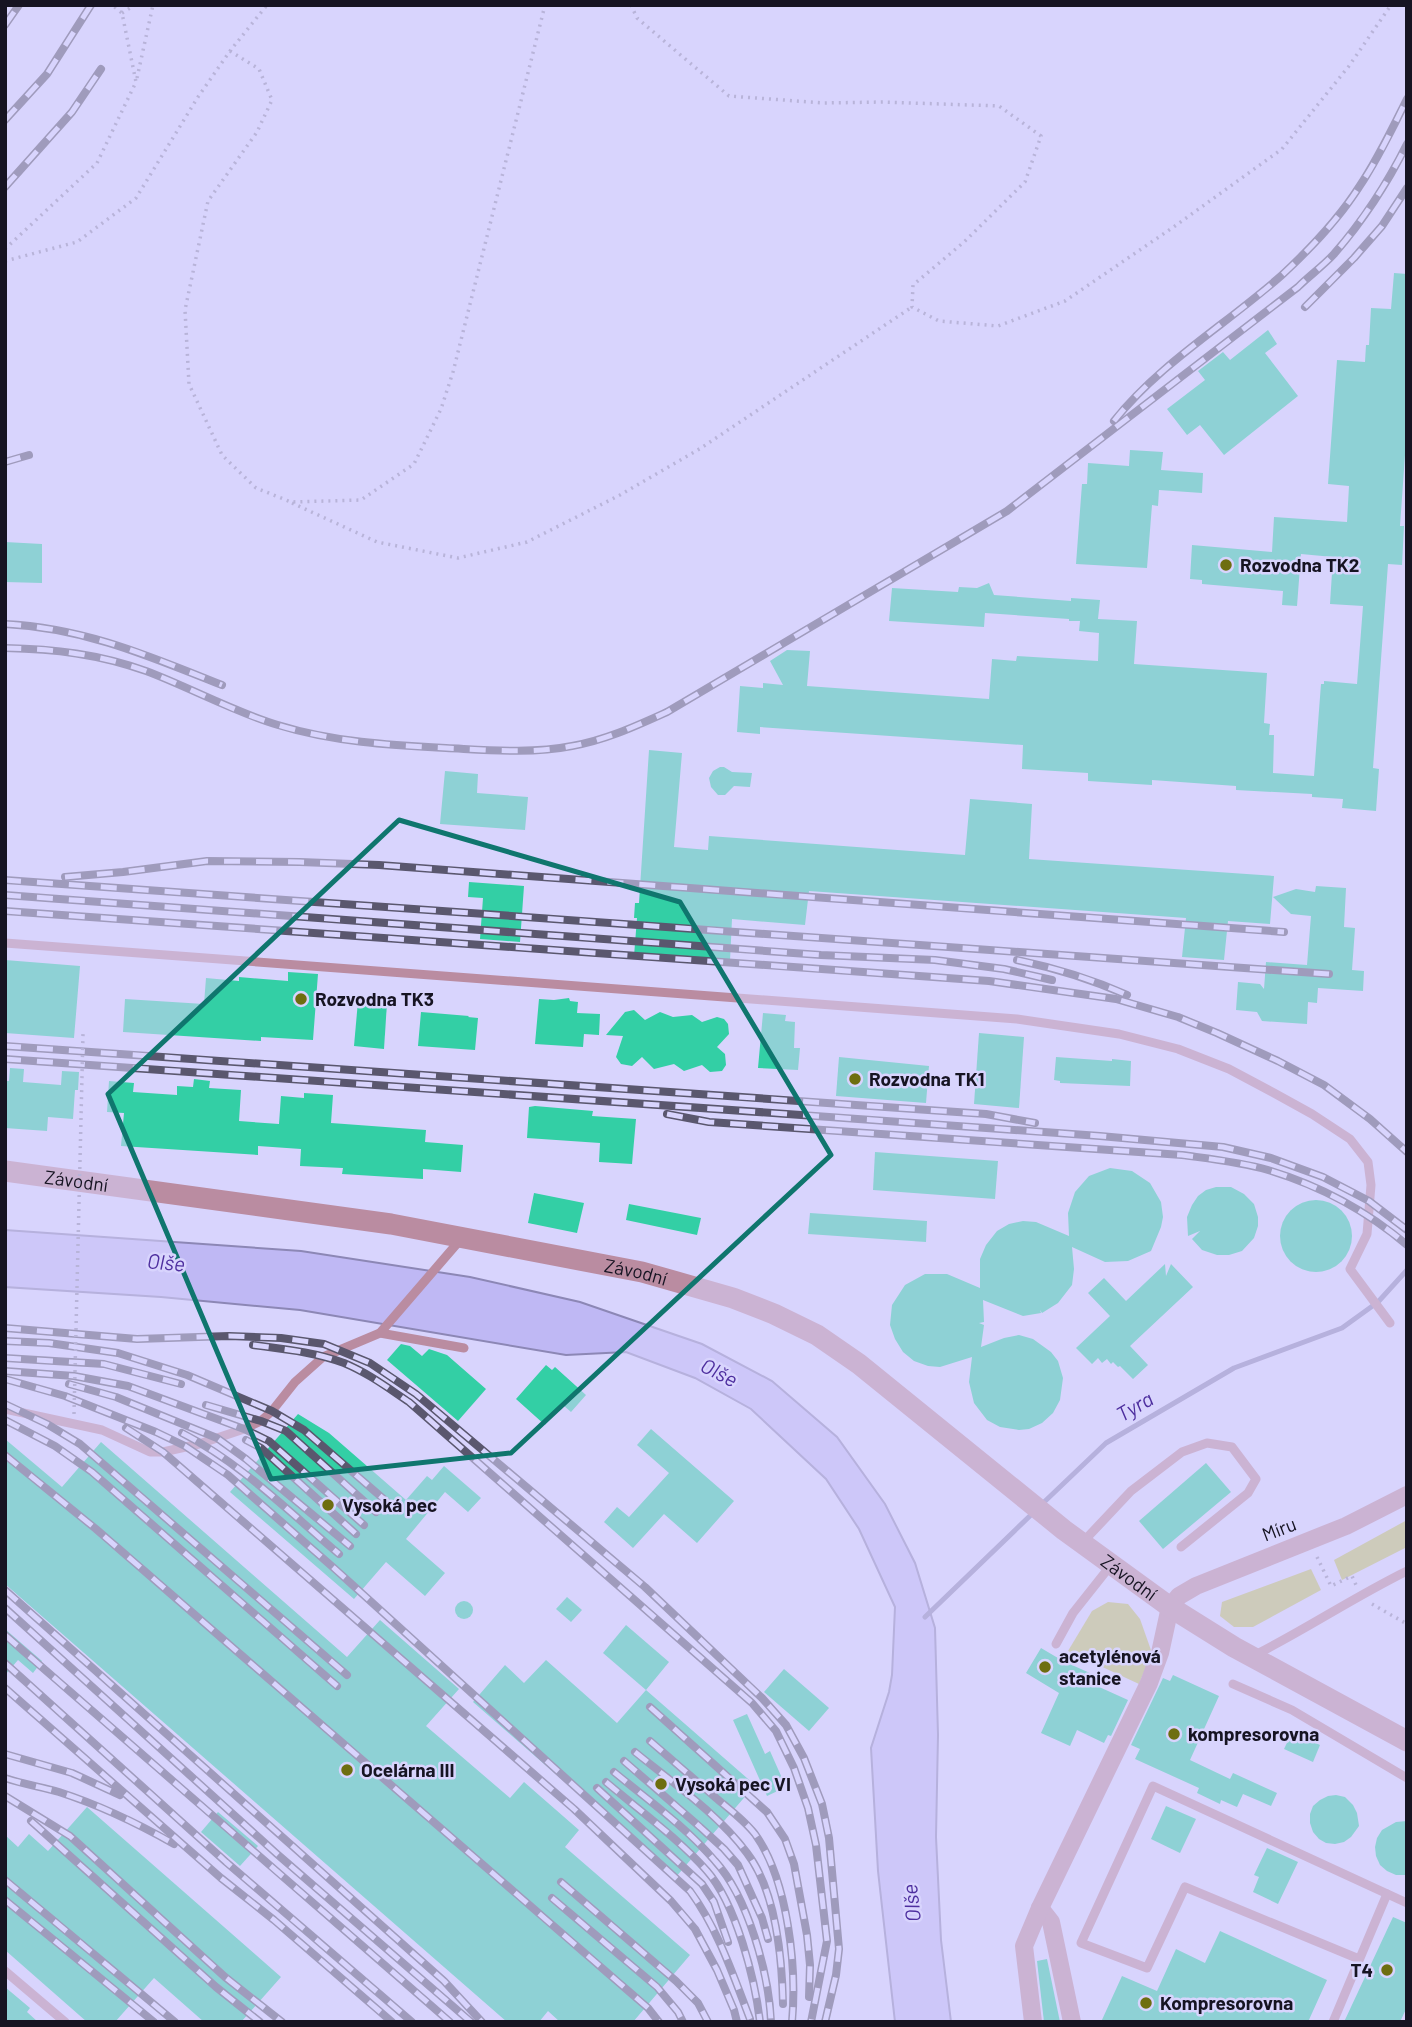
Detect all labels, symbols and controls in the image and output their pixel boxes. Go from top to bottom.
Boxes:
place label: Rozvodna TK2 [1240,553,1359,576]
marker: Rozvodna TK2 [1218,557,1234,573]
place label: Rozvodna TK3 [315,987,434,1010]
marker: Rozvodna TK3 [293,991,309,1007]
place label: Rozvodna TK1 [869,1067,984,1090]
marker: Rozvodna TK1 [847,1071,863,1087]
street label: Závodní [43,1165,110,1196]
water label: Olše [146,1247,186,1276]
street label: Závodní [603,1253,670,1290]
water label: Olše [697,1352,742,1391]
water label: Tyra [1111,1385,1157,1426]
place label: Vysoká pec [342,1493,437,1516]
marker: Vysoká pec [320,1497,336,1513]
street label: Míru [1258,1512,1299,1545]
street label: Závodní [1097,1549,1162,1605]
place label: acetylénová stanice [1059,1644,1161,1689]
marker: acetylénová stanice [1037,1659,1053,1675]
place label: kompresorovna [1188,1722,1319,1745]
marker: kompresorovna [1166,1726,1182,1742]
place label: Ocelárna III [361,1758,454,1781]
marker: Ocelárna III [339,1762,355,1778]
place label: Vysoká pec VI [675,1772,791,1795]
marker: Vysoká pec VI [653,1776,669,1792]
water label: Olše [896,1883,925,1923]
place label: T4 [1350,1958,1373,1981]
marker: T4 [1379,1962,1395,1978]
place label: Kompresorovna [1160,1991,1293,2014]
marker: Kompresorovna [1138,1995,1154,2011]

